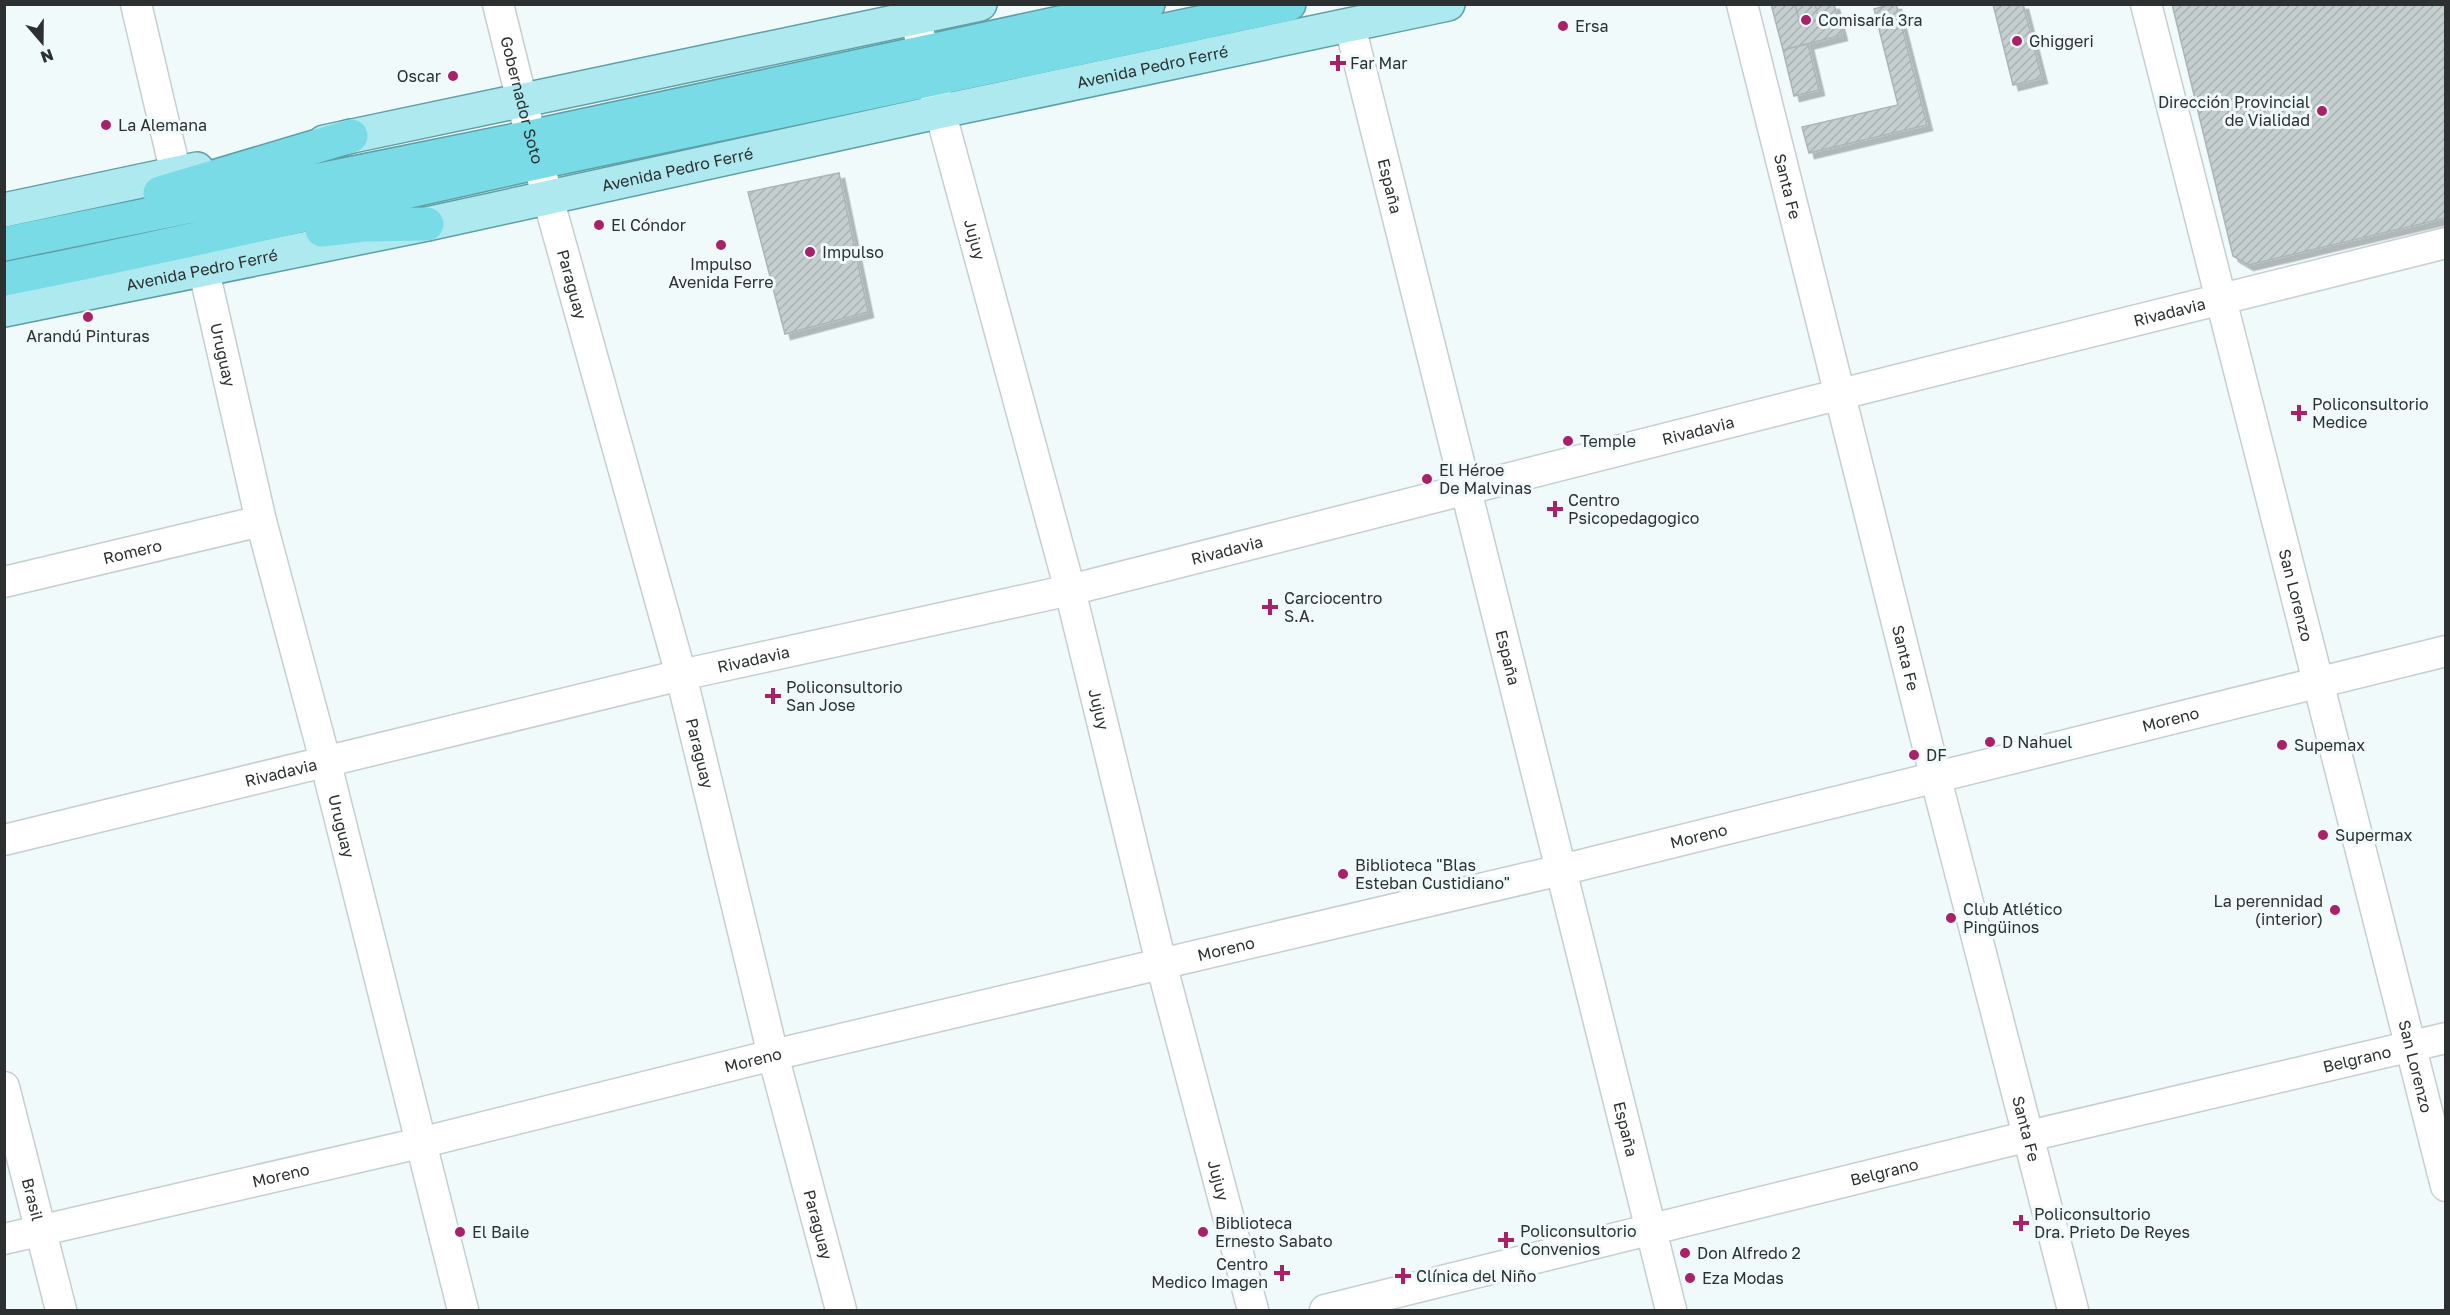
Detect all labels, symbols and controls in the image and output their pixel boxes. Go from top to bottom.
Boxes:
place label: Comisaría 3ra [1818,10,1923,30]
north arrow [12,12,72,72]
marker: Comisaría 3ra [1799,13,1813,27]
place label: Ersa [1575,16,1609,36]
marker: Ersa [1556,19,1570,33]
place label: Ghiggeri [2029,31,2094,51]
street label: Gobernador Soto [496,34,548,166]
marker: Ghiggeri [2010,34,2024,48]
street label: Avenida Pedro Ferré [1075,41,1230,92]
text: N [38,45,56,68]
place label: Far Mar [1350,53,1408,73]
marker: Far Mar [1331,56,1345,70]
place label: Oscar [397,66,441,86]
marker: Oscar [446,69,460,83]
place label: Dirección Provincial de Vialidad [2158,92,2310,130]
marker: Dirección Provincial de Vialidad [2315,104,2329,118]
place label: La Alemana [118,115,207,135]
marker: La Alemana [99,118,113,132]
street label: Avenida Pedro Ferré [600,143,755,195]
street label: Santa Fe [1770,151,1806,221]
street label: España [1374,156,1407,216]
place label: El Cóndor [611,215,686,235]
street label: Jujuy [960,217,990,262]
marker: El Cóndor [592,218,606,232]
marker: Impulso Avenida Ferre [714,238,728,252]
place label: Impulso [822,242,884,262]
street label: Avenida Pedro Ferré [124,245,279,295]
marker: Impulso [803,245,817,259]
street label: Paraguay [553,247,591,322]
place label: Impulso Avenida Ferre [669,254,773,292]
street label: Rivadavia [2131,293,2208,331]
marker: Arandú Pinturas [81,310,95,324]
street label: Uruguay [206,321,240,389]
place label: Arandú Pinturas [26,326,150,346]
place label: Policonsultorio Medice [2312,394,2429,432]
marker: Policonsultorio Medice [2290,404,2308,422]
street label: Rivadavia [1660,412,1736,449]
place label: Temple [1580,431,1636,451]
marker: Temple [1561,434,1575,448]
place label: El Héroe De Malvinas [1439,460,1532,498]
marker: El Héroe De Malvinas [1420,472,1434,486]
place label: Centro Psicopedagogico [1568,490,1699,528]
marker: Centro Psicopedagogico [1546,500,1564,518]
street label: Rivadavia [1189,531,1265,569]
street label: Romero [101,535,164,568]
street label: San Lorenzo [2275,547,2317,644]
place label: Carciocentro S.A. [1284,588,1382,626]
marker: Carciocentro S.A. [1261,598,1279,616]
street label: Santa Fe [1888,623,1924,693]
street label: España [1491,628,1524,687]
street label: Rivadavia [715,642,792,677]
place label: Policonsultorio San Jose [786,677,903,715]
marker: Policonsultorio San Jose [764,687,782,705]
street label: Jujuy [1084,687,1114,732]
street label: Moreno [2140,702,2201,736]
street label: Paraguay [682,716,718,790]
place label: D Nahuel [2002,732,2072,752]
marker: D Nahuel [1983,735,1997,749]
place label: Supemax [2294,735,2365,755]
marker: Supemax [2275,738,2289,752]
place label: DF [1926,745,1947,765]
marker: DF [1907,748,1921,762]
street label: Rivadavia [243,754,319,791]
street label: Uruguay [324,792,359,860]
street label: Moreno [1668,819,1729,853]
place label: Supermax [2335,825,2412,845]
marker: Supermax [2316,828,2330,842]
place label: Biblioteca "Blas Esteban Custidiano" [1355,855,1510,893]
marker: Biblioteca "Blas Esteban Custidiano" [1336,867,1350,881]
place label: La perennidad (interior) [2214,891,2323,929]
place label: Club Atlético Pingüinos [1963,899,2062,937]
marker: La perennidad (interior) [2328,903,2342,917]
marker: Club Atlético Pingüinos [1944,911,1958,925]
street label: Moreno [1195,932,1257,965]
street label: San Lorenzo [2394,1018,2437,1115]
street label: Belgrano [2321,1041,2393,1077]
street label: Moreno [722,1043,783,1077]
street label: Santa Fe [2008,1094,2044,1164]
street label: España [1609,1099,1642,1159]
street label: Belgrano [1848,1154,1920,1190]
street label: Jujuy [1204,1158,1234,1203]
street label: Moreno [250,1159,311,1191]
street label: Brasil [18,1176,48,1223]
street label: Paraguay [799,1187,837,1262]
place label: Policonsultorio Dra. Prieto De Reyes [2034,1204,2190,1242]
place label: Biblioteca Ernesto Sabato [1215,1213,1333,1251]
marker: Policonsultorio Dra. Prieto De Reyes [2012,1214,2030,1232]
place label: Policonsultorio Convenios [1520,1221,1637,1259]
place label: El Baile [472,1222,529,1242]
marker: El Baile [453,1225,467,1239]
marker: Biblioteca Ernesto Sabato [1196,1225,1210,1239]
marker: Policonsultorio Convenios [1497,1231,1515,1249]
place label: Don Alfredo 2 [1697,1243,1801,1263]
marker: Don Alfredo 2 [1678,1246,1692,1260]
place label: Centro Medico Imagen [1151,1254,1268,1292]
marker: Centro Medico Imagen [1273,1264,1291,1282]
place label: Clínica del Niño [1416,1266,1536,1286]
marker: Clínica del Niño [1394,1267,1412,1285]
place label: Eza Modas [1702,1268,1784,1288]
marker: Eza Modas [1683,1271,1697,1285]

